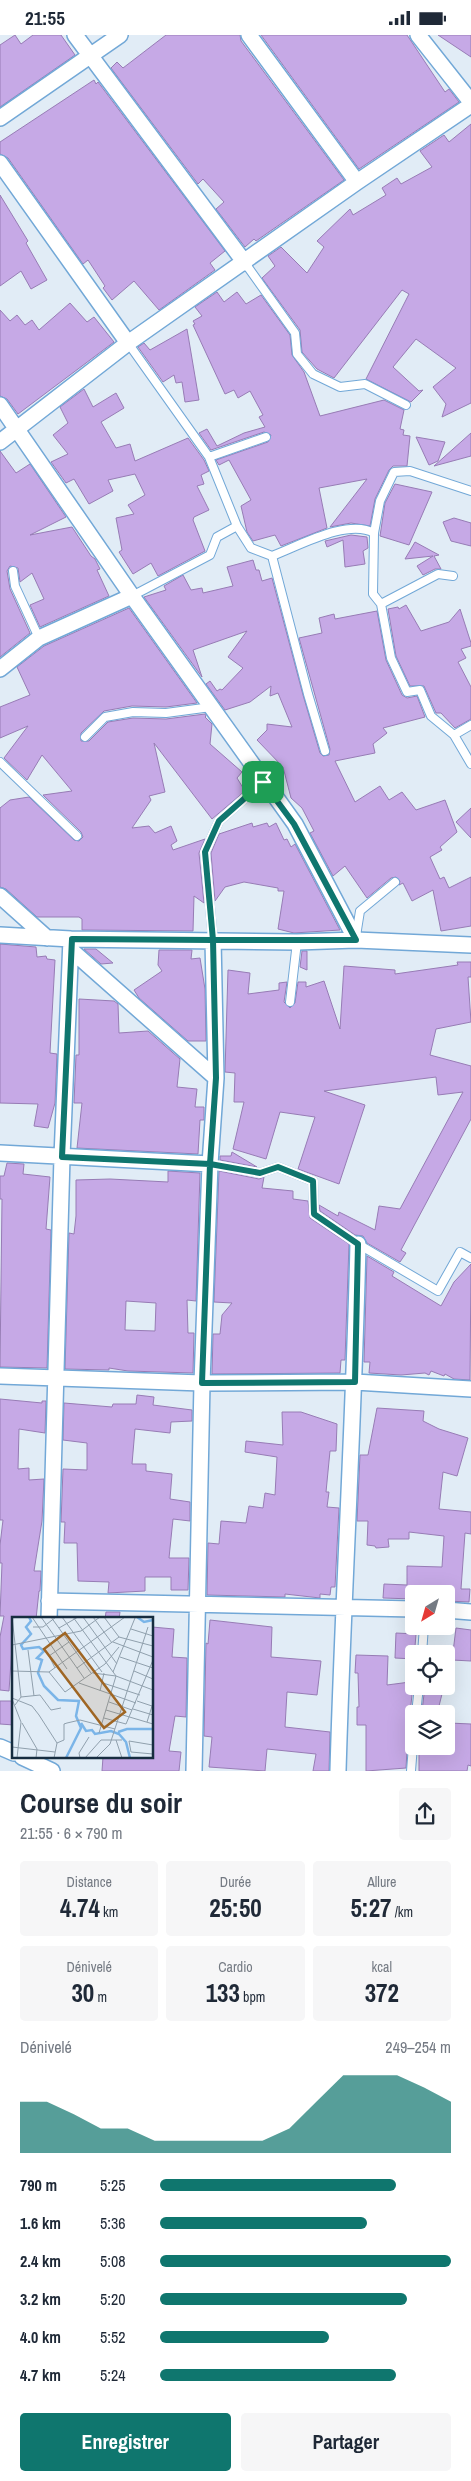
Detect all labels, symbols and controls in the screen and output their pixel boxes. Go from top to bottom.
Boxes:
text: 21:55 [25,5,65,31]
pin [242,761,284,803]
icon: arrive [249,768,277,796]
north arrow [405,1585,455,1635]
map controls [405,1585,455,1755]
inset map [12,1617,154,1759]
button: locate [405,1645,455,1695]
button: layers [405,1705,455,1755]
text: Course du soir [20,1784,182,1822]
button: share [399,1788,451,1840]
text: 21:55 · 6 × 790 m [20,1822,123,1844]
text: Distance [67,1873,112,1891]
text: Durée [220,1873,251,1891]
text: Allure [367,1873,397,1891]
text: 4.74 [60,1891,100,1925]
text: 25:50 [209,1891,262,1925]
text: 5:27 [350,1891,391,1925]
text: km [100,1903,118,1921]
text: /km [391,1903,413,1921]
text: Dénivelé [67,1958,112,1976]
text: Cardio [218,1958,253,1976]
text: kcal [372,1958,392,1976]
text: 30 [71,1976,94,2010]
text: 133 [206,1976,240,2010]
text: 372 [365,1976,399,2010]
text: m [94,1988,107,2006]
text: bpm [240,1988,265,2006]
text: Dénivelé [20,2036,72,2058]
text: 249–254 m [385,2036,451,2058]
text: 790 m [20,2174,57,2196]
text: 5:25 [100,2174,126,2196]
text: 1.6 km [20,2212,61,2234]
text: 5:36 [100,2212,126,2234]
text: 2.4 km [20,2250,61,2272]
text: 5:08 [100,2250,126,2272]
text: 3.2 km [20,2288,61,2310]
text: 5:20 [100,2288,126,2310]
text: 4.0 km [20,2326,61,2348]
text: 5:52 [100,2326,126,2348]
text: 4.7 km [20,2364,61,2386]
text: 5:24 [100,2364,126,2386]
button: Enregistrer [20,2413,231,2471]
button: Partager [241,2413,451,2471]

